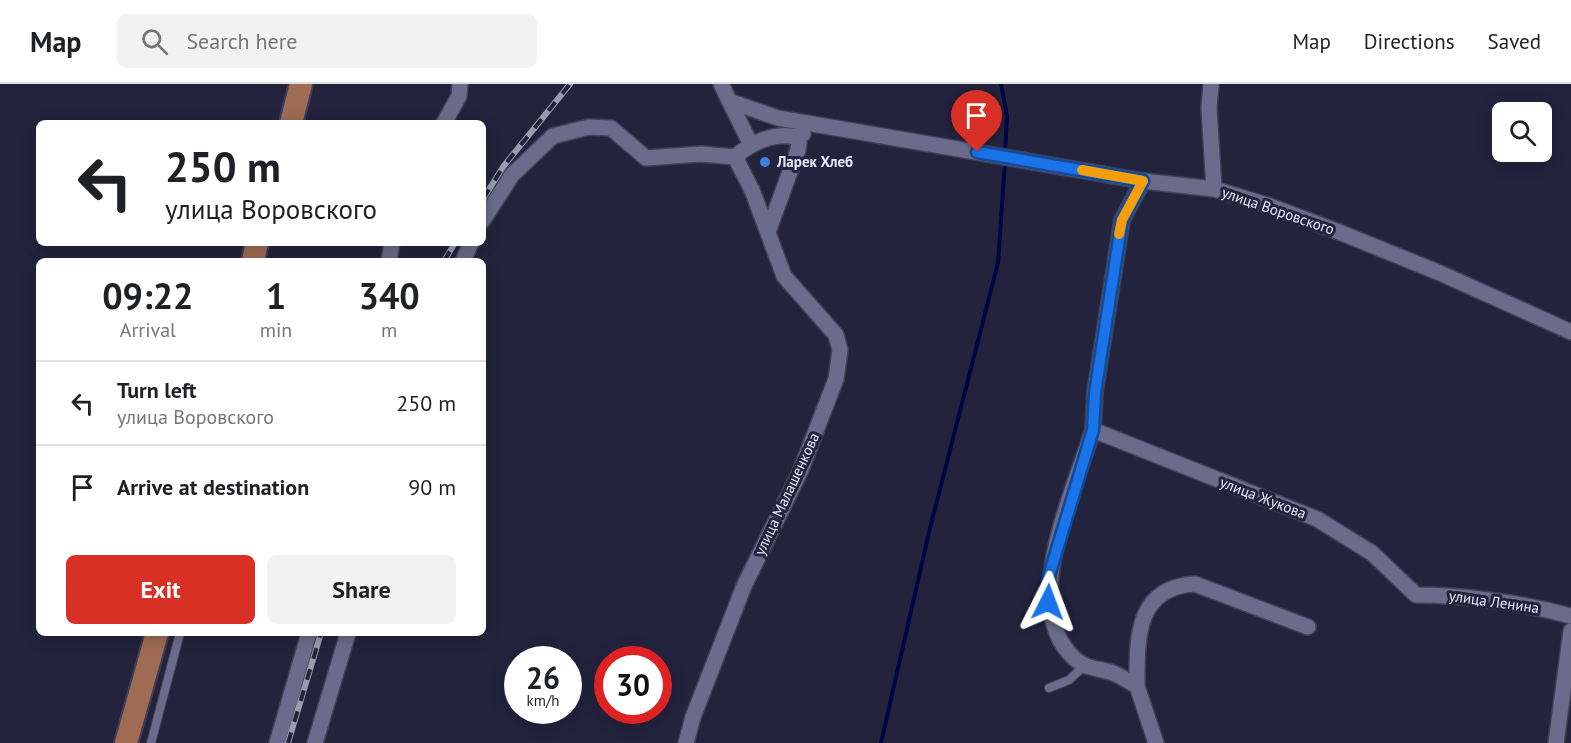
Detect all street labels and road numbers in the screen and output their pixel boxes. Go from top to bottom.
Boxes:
street label: улица Воровского [1219,182,1337,239]
street label: улица Малашенкова [750,429,823,558]
street label: улица Жукова [1217,472,1309,523]
street label: улица Ленина [1448,586,1540,617]

